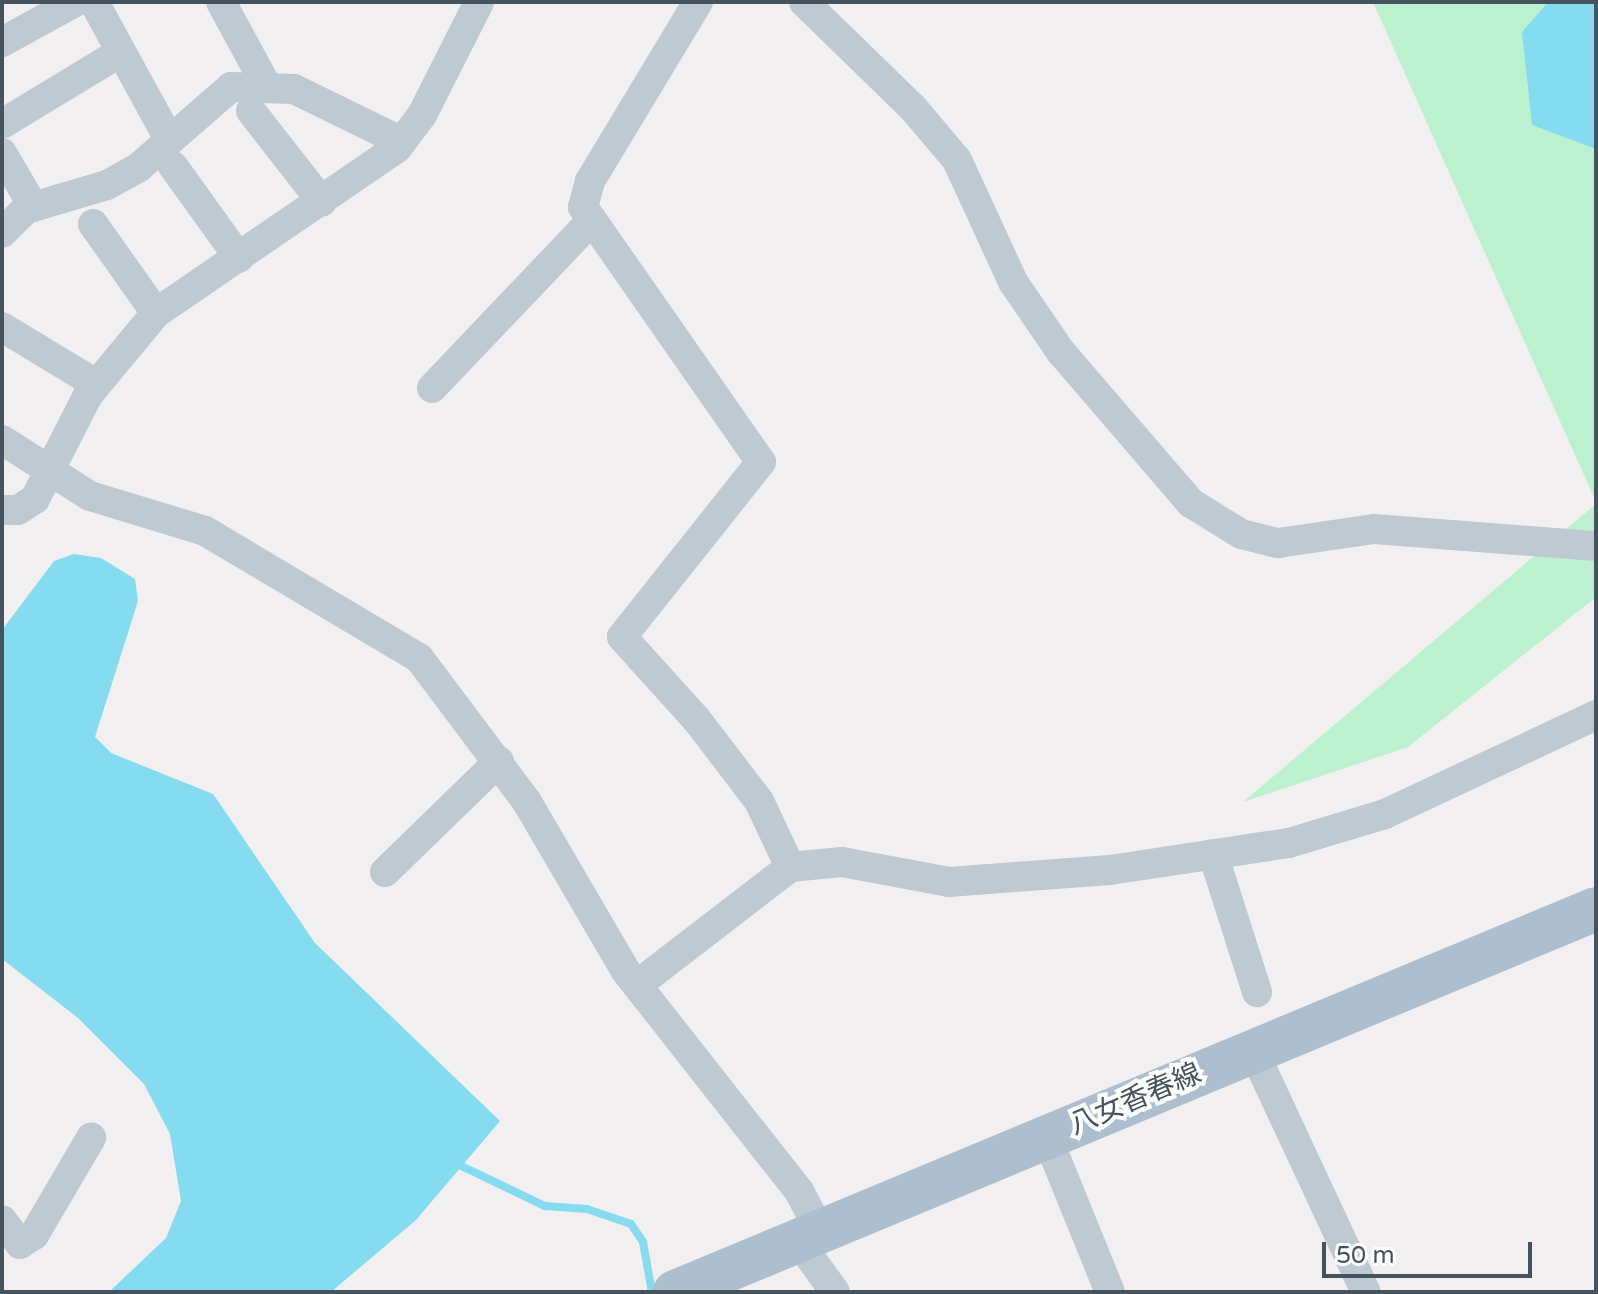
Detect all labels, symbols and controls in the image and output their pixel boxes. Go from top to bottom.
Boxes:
street label: 八女香春線 [1064,1056,1206,1142]
scale bar [1326,1226,1536,1276]
text: 50 m [1336,1241,1394,1270]

